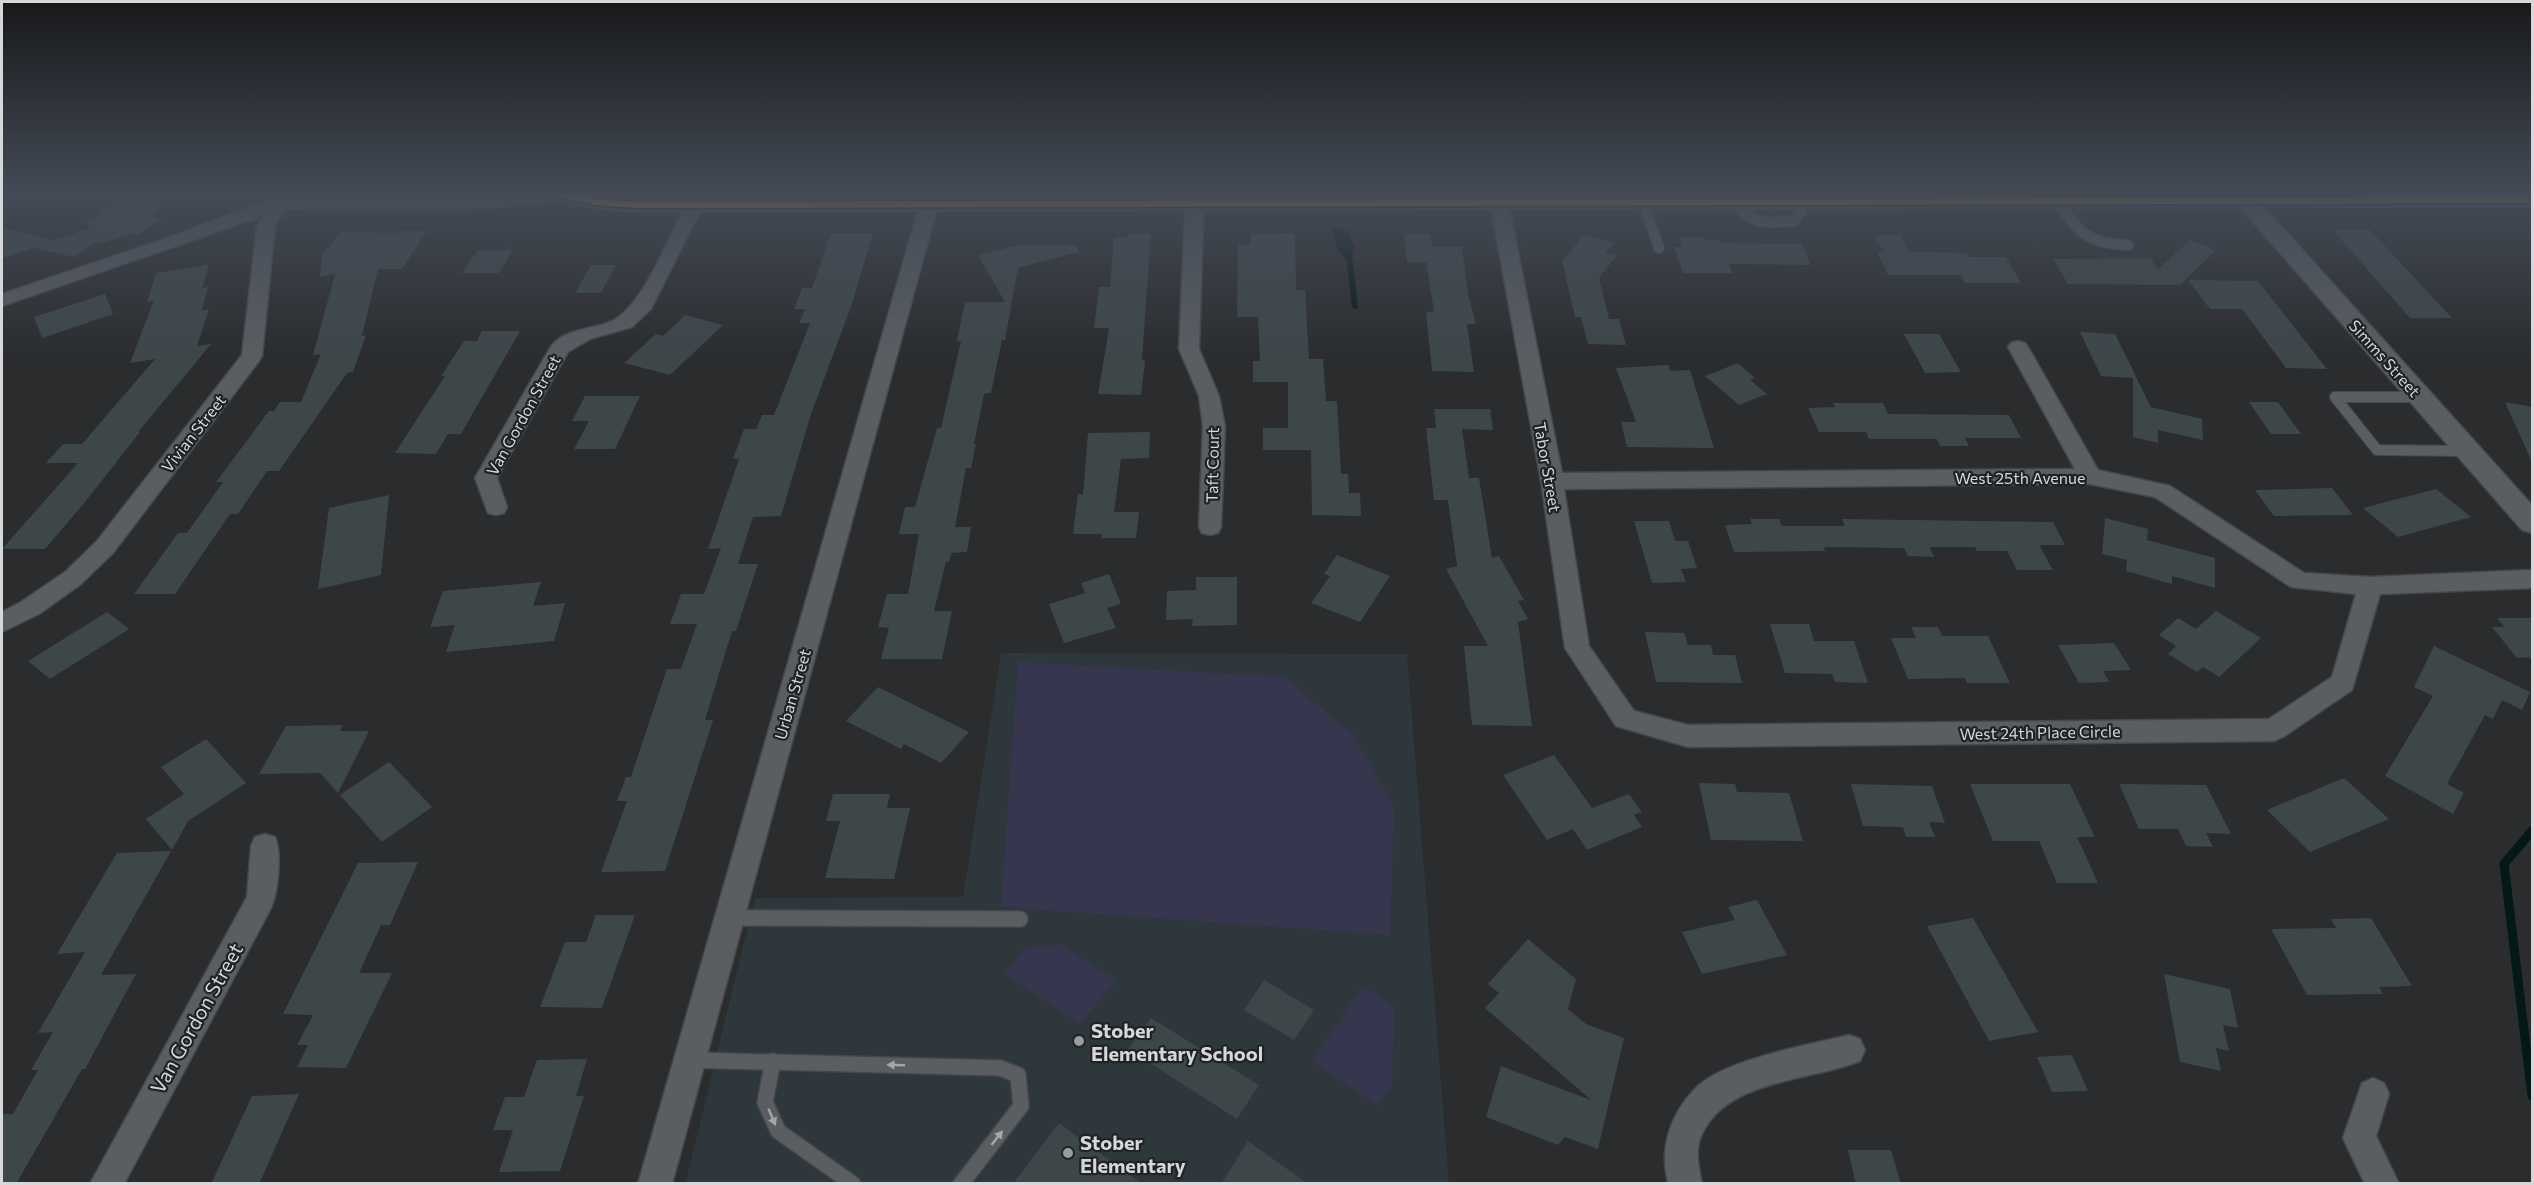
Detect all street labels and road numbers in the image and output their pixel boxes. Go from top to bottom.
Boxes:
street label: Simms Street [2345,316,2425,401]
street label: Van Gordon Street [482,351,564,478]
street label: Vivian Street [157,390,229,476]
street label: Tabor Street [1531,421,1565,514]
street label: Taft Court [1202,427,1222,503]
street label: West 25th Avenue [1955,468,2085,487]
street label: Urban Street [770,646,814,741]
street label: West 24th Place Circle [1959,721,2121,743]
street label: Van Gordon Street [145,939,247,1097]

